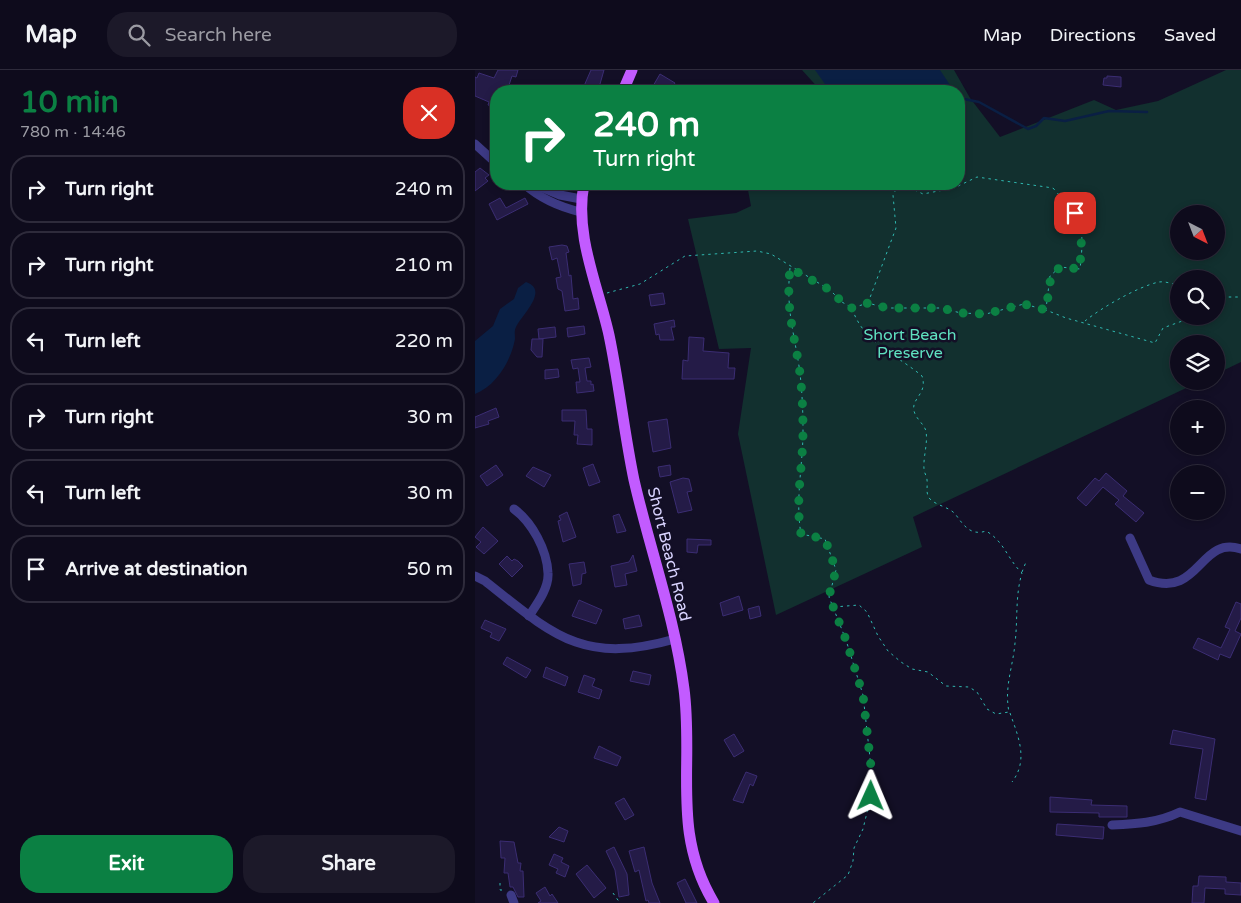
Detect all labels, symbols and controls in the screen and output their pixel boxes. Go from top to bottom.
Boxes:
search box [107,12,457,57]
text: Map [25,20,77,49]
icon: search [125,21,153,49]
text: Search here [165,24,272,46]
text: Map [983,24,1022,46]
text: Directions [1050,24,1136,46]
text: Saved [1164,24,1216,46]
text: 10 min [20,84,119,121]
button: close [403,87,455,139]
text: 240 m [593,104,700,146]
icon: right [510,105,575,170]
text: 780 m · 14:46 [20,122,126,142]
text: Turn right [593,146,695,172]
icon: right [22,175,50,203]
text: Turn right [65,178,153,200]
text: 240 m [395,178,453,200]
pin [1054,192,1096,234]
icon: arrive [1061,199,1089,227]
north arrow [1170,205,1225,260]
map controls [1170,205,1225,520]
icon: right [22,251,50,279]
text: Turn right [65,254,153,276]
text: 210 m [395,254,453,276]
button: search [1170,270,1225,325]
park label: Short Beach Preserve [864,325,956,363]
icon: left [22,327,50,355]
text: Turn left [65,330,141,352]
text: 220 m [395,330,453,352]
button: layers [1170,335,1225,390]
button: + [1170,400,1225,455]
icon: right [22,403,50,431]
text: Turn right [65,406,153,428]
text: 30 m [407,406,453,428]
button: − [1170,465,1225,520]
icon: left [22,479,50,507]
text: Turn left [65,482,141,504]
text: 30 m [407,482,453,504]
street label: Short Beach Road [643,485,695,623]
icon: arrive [22,555,50,583]
text: Arrive at destination [65,558,248,580]
text: 50 m [407,558,453,580]
position arrow [844,769,896,821]
button: Exit [20,835,233,893]
button: Share [243,835,455,893]

